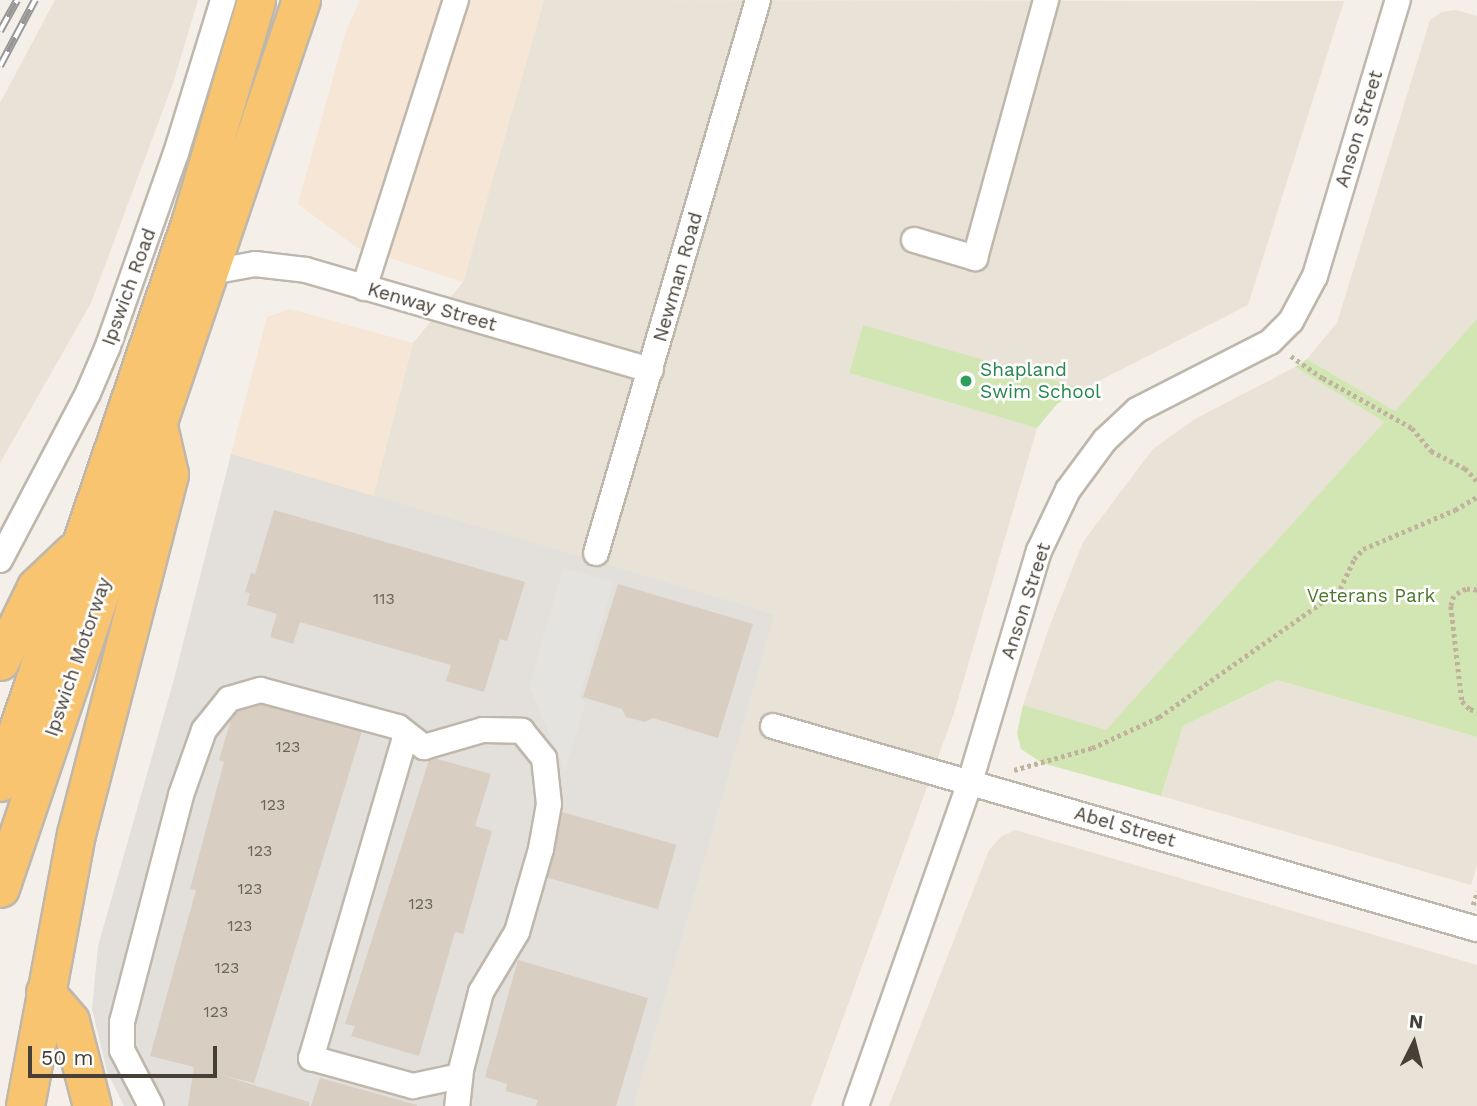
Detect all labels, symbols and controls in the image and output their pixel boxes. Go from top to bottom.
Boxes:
street label: Anson Street [1330,68,1388,190]
street label: Newman Road [649,210,707,344]
street label: Ipswich Road [97,225,161,349]
street label: Kenway Street [365,278,499,336]
place label: Shapland Swim School [980,359,1101,403]
marker: Shapland Swim School [958,373,974,389]
street label: Anson Street [996,540,1056,662]
street label: Ipswich Motorway [40,574,116,740]
park label: Veterans Park [1307,585,1435,607]
house number: 113 [373,589,395,609]
house number: 123 [276,737,300,757]
house number: 123 [261,795,285,815]
street label: Abel Street [1071,802,1179,852]
house number: 123 [248,841,272,861]
house number: 123 [238,879,262,899]
house number: 123 [409,894,433,914]
house number: 123 [228,916,252,936]
house number: 123 [215,958,239,978]
house number: 123 [204,1002,228,1022]
north arrow [1379,1008,1449,1078]
text: N [1408,1009,1424,1034]
scale bar [32,1032,220,1076]
text: 50 m [41,1045,93,1070]

